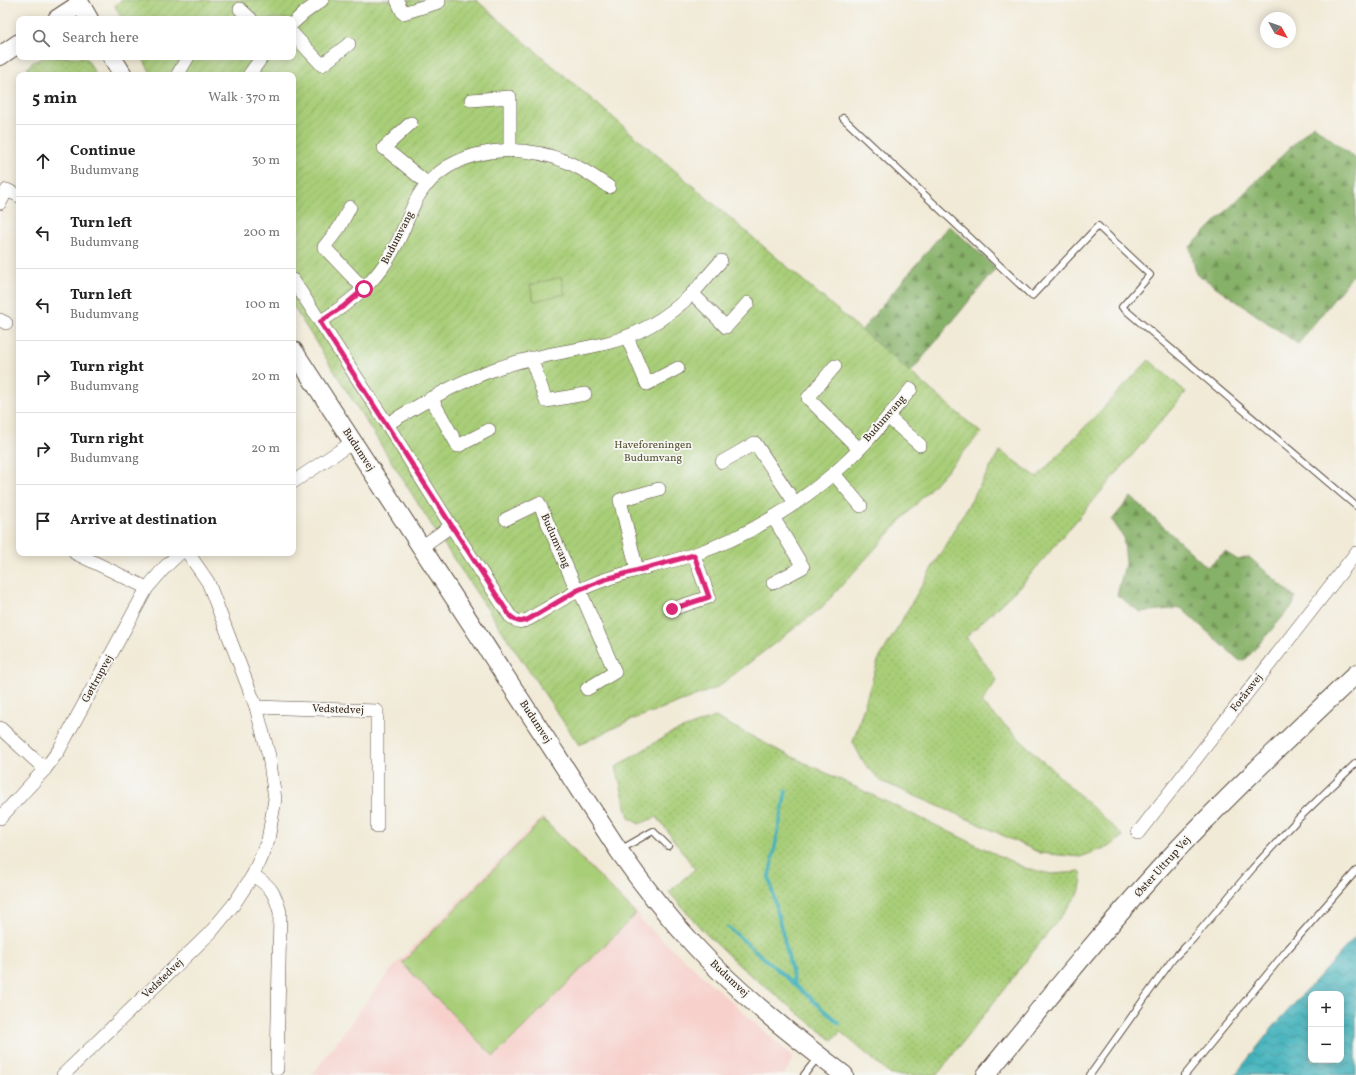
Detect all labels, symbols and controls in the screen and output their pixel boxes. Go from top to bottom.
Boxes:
north arrow [1260,12,1296,48]
search box [16,16,296,60]
icon: search [30,27,52,49]
text: Search here [62,28,139,49]
text: 5 min [32,87,77,110]
text: Walk · 370 m [208,89,280,107]
text: Continue [70,141,135,162]
icon: ahead [32,150,54,172]
text: 30 m [252,152,280,170]
text: Budumvang [70,162,139,180]
street label: Budumvang [378,208,418,267]
text: Turn left [70,213,132,234]
icon: left [32,222,54,244]
text: 200 m [243,224,280,242]
text: Budumvang [70,234,139,252]
route start [355,280,373,298]
text: Turn left [70,285,132,306]
icon: left [32,294,54,316]
text: 100 m [245,296,280,314]
text: Budumvang [70,306,139,324]
text: Turn right [70,357,144,378]
icon: right [32,366,54,388]
text: 20 m [251,368,280,386]
text: Budumvang [70,378,139,396]
street label: Budumvang [860,392,910,446]
street label: Budumvej [338,425,378,475]
text: Turn right [70,429,144,450]
icon: right [32,438,54,460]
park label: Haveforeningen Budumvang [614,438,692,466]
text: 20 m [251,440,280,458]
text: Budumvang [70,450,139,468]
icon: arrive [32,510,54,532]
text: Arrive at destination [70,510,217,531]
street label: Budumvang [536,511,574,571]
route end [663,600,681,618]
street label: Gøttrupvej [79,652,117,706]
street label: Forårsvej [1227,671,1267,715]
street label: Budumvej [515,697,555,747]
street label: Vedstedvej [312,702,364,718]
street label: Øster Uttrup Vej [1132,833,1194,901]
street label: Vedstedvej [139,956,187,1002]
street label: Budumvej [706,957,752,1001]
map controls [1308,991,1344,1063]
button: + [1308,991,1344,1027]
button: − [1308,1027,1344,1063]

